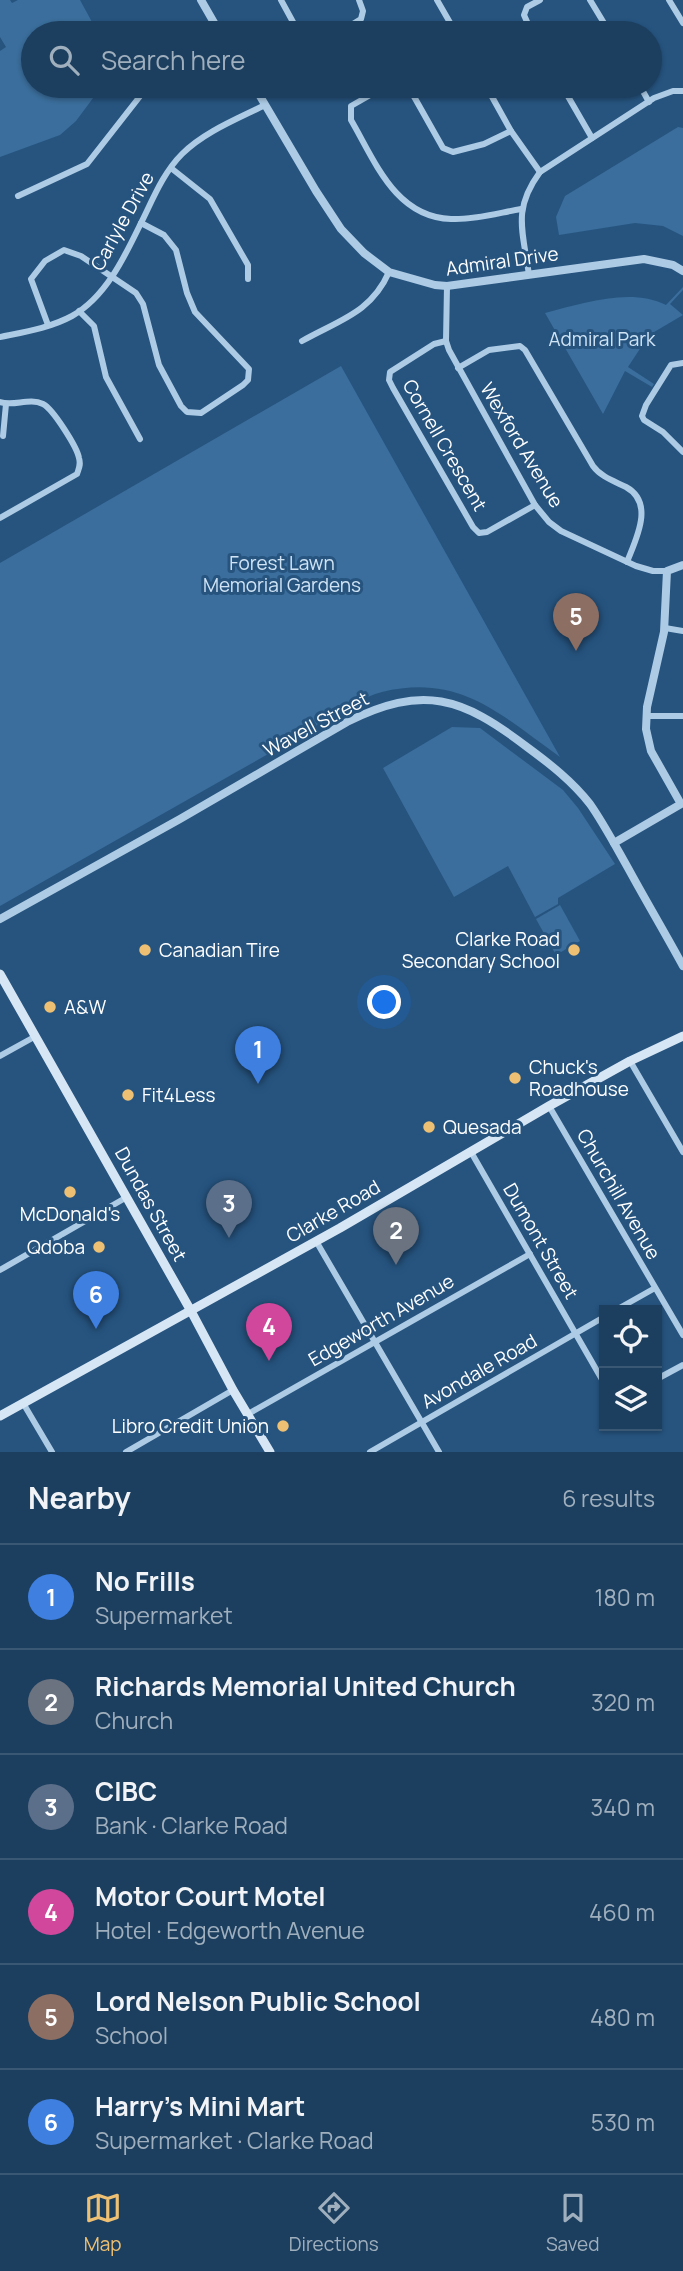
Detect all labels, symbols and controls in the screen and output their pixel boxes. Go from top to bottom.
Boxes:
search box [21,21,662,98]
icon: search [45,41,83,79]
text: Search here [101,42,246,78]
street label: Carlyle Drive [84,167,160,275]
street label: Admiral Drive [444,240,560,282]
park label: Admiral Park [549,326,656,352]
street label: Cornell Crescent [397,374,493,516]
street label: Wexford Avenue [474,378,570,512]
park label: Forest Lawn Memorial Gardens [203,550,361,598]
pin: 5 [553,593,599,651]
street label: Wavell Street [259,685,373,763]
place label: Clarke Road Secondary School [402,926,560,974]
place label: Canadian Tire [159,937,280,963]
marker: Canadian Tire [137,942,153,958]
marker: Clarke Road Secondary School [566,942,582,958]
your location [367,985,401,1019]
place label: A&W [64,994,106,1020]
marker: A&W [42,999,58,1015]
pin: 1 [235,1026,281,1084]
place label: Chuck's Roadhouse [529,1054,629,1102]
marker: Chuck's Roadhouse [507,1070,523,1086]
place label: Fit4Less [142,1082,216,1108]
marker: Fit4Less [120,1087,136,1103]
place label: Quesada [443,1114,521,1140]
marker: Quesada [421,1119,437,1135]
street label: Churchill Avenue [571,1124,667,1264]
street label: Dundas Street [109,1142,193,1266]
street label: Clarke Road [281,1174,385,1248]
street label: Dumont Street [497,1178,585,1304]
pin: 3 [206,1180,252,1238]
marker: McDonald's [62,1184,78,1200]
place label: McDonald's [20,1201,120,1227]
pin: 2 [373,1207,419,1265]
place label: Qdoba [27,1234,85,1260]
marker: Qdoba [91,1239,107,1255]
street label: Edgeworth Avenue [303,1268,459,1372]
pin: 6 [73,1271,119,1329]
pin: 4 [246,1303,292,1361]
map controls [599,1305,662,1431]
button: locate [599,1305,662,1368]
street label: Avondale Road [417,1327,541,1415]
button: layers [599,1368,662,1431]
place label: Libro Credit Union [112,1413,269,1439]
marker: Libro Credit Union [275,1418,291,1434]
text: Nearby [28,1477,131,1518]
text: 6 results [562,1482,655,1514]
text: No Frills [95,1563,195,1599]
text: 1 [46,1581,56,1613]
text: 180 m [595,1581,655,1613]
text: Supermarket [95,1599,233,1631]
text: Richards Memorial United Church [95,1668,516,1704]
text: 2 [44,1686,58,1718]
text: 320 m [591,1686,655,1718]
text: Church [95,1704,173,1736]
text: CIBC [95,1773,157,1809]
text: 3 [44,1791,58,1823]
text: 340 m [591,1791,655,1823]
text: Bank · Clarke Road [95,1809,288,1841]
text: Motor Court Motel [95,1878,326,1914]
text: 4 [44,1896,58,1928]
text: 460 m [589,1896,655,1928]
text: Hotel · Edgeworth Avenue [95,1914,365,1946]
text: Lord Nelson Public School [95,1983,421,2019]
text: 5 [44,2001,58,2033]
text: 480 m [590,2001,655,2033]
text: School [95,2019,168,2051]
text: Harry's Mini Mart [95,2088,305,2124]
text: 6 [44,2106,58,2138]
text: 530 m [591,2106,655,2138]
text: Supermarket · Clarke Road [95,2124,374,2156]
tab: Map [84,2189,122,2257]
tab: Directions [289,2189,379,2257]
tab: Saved [546,2189,599,2257]

